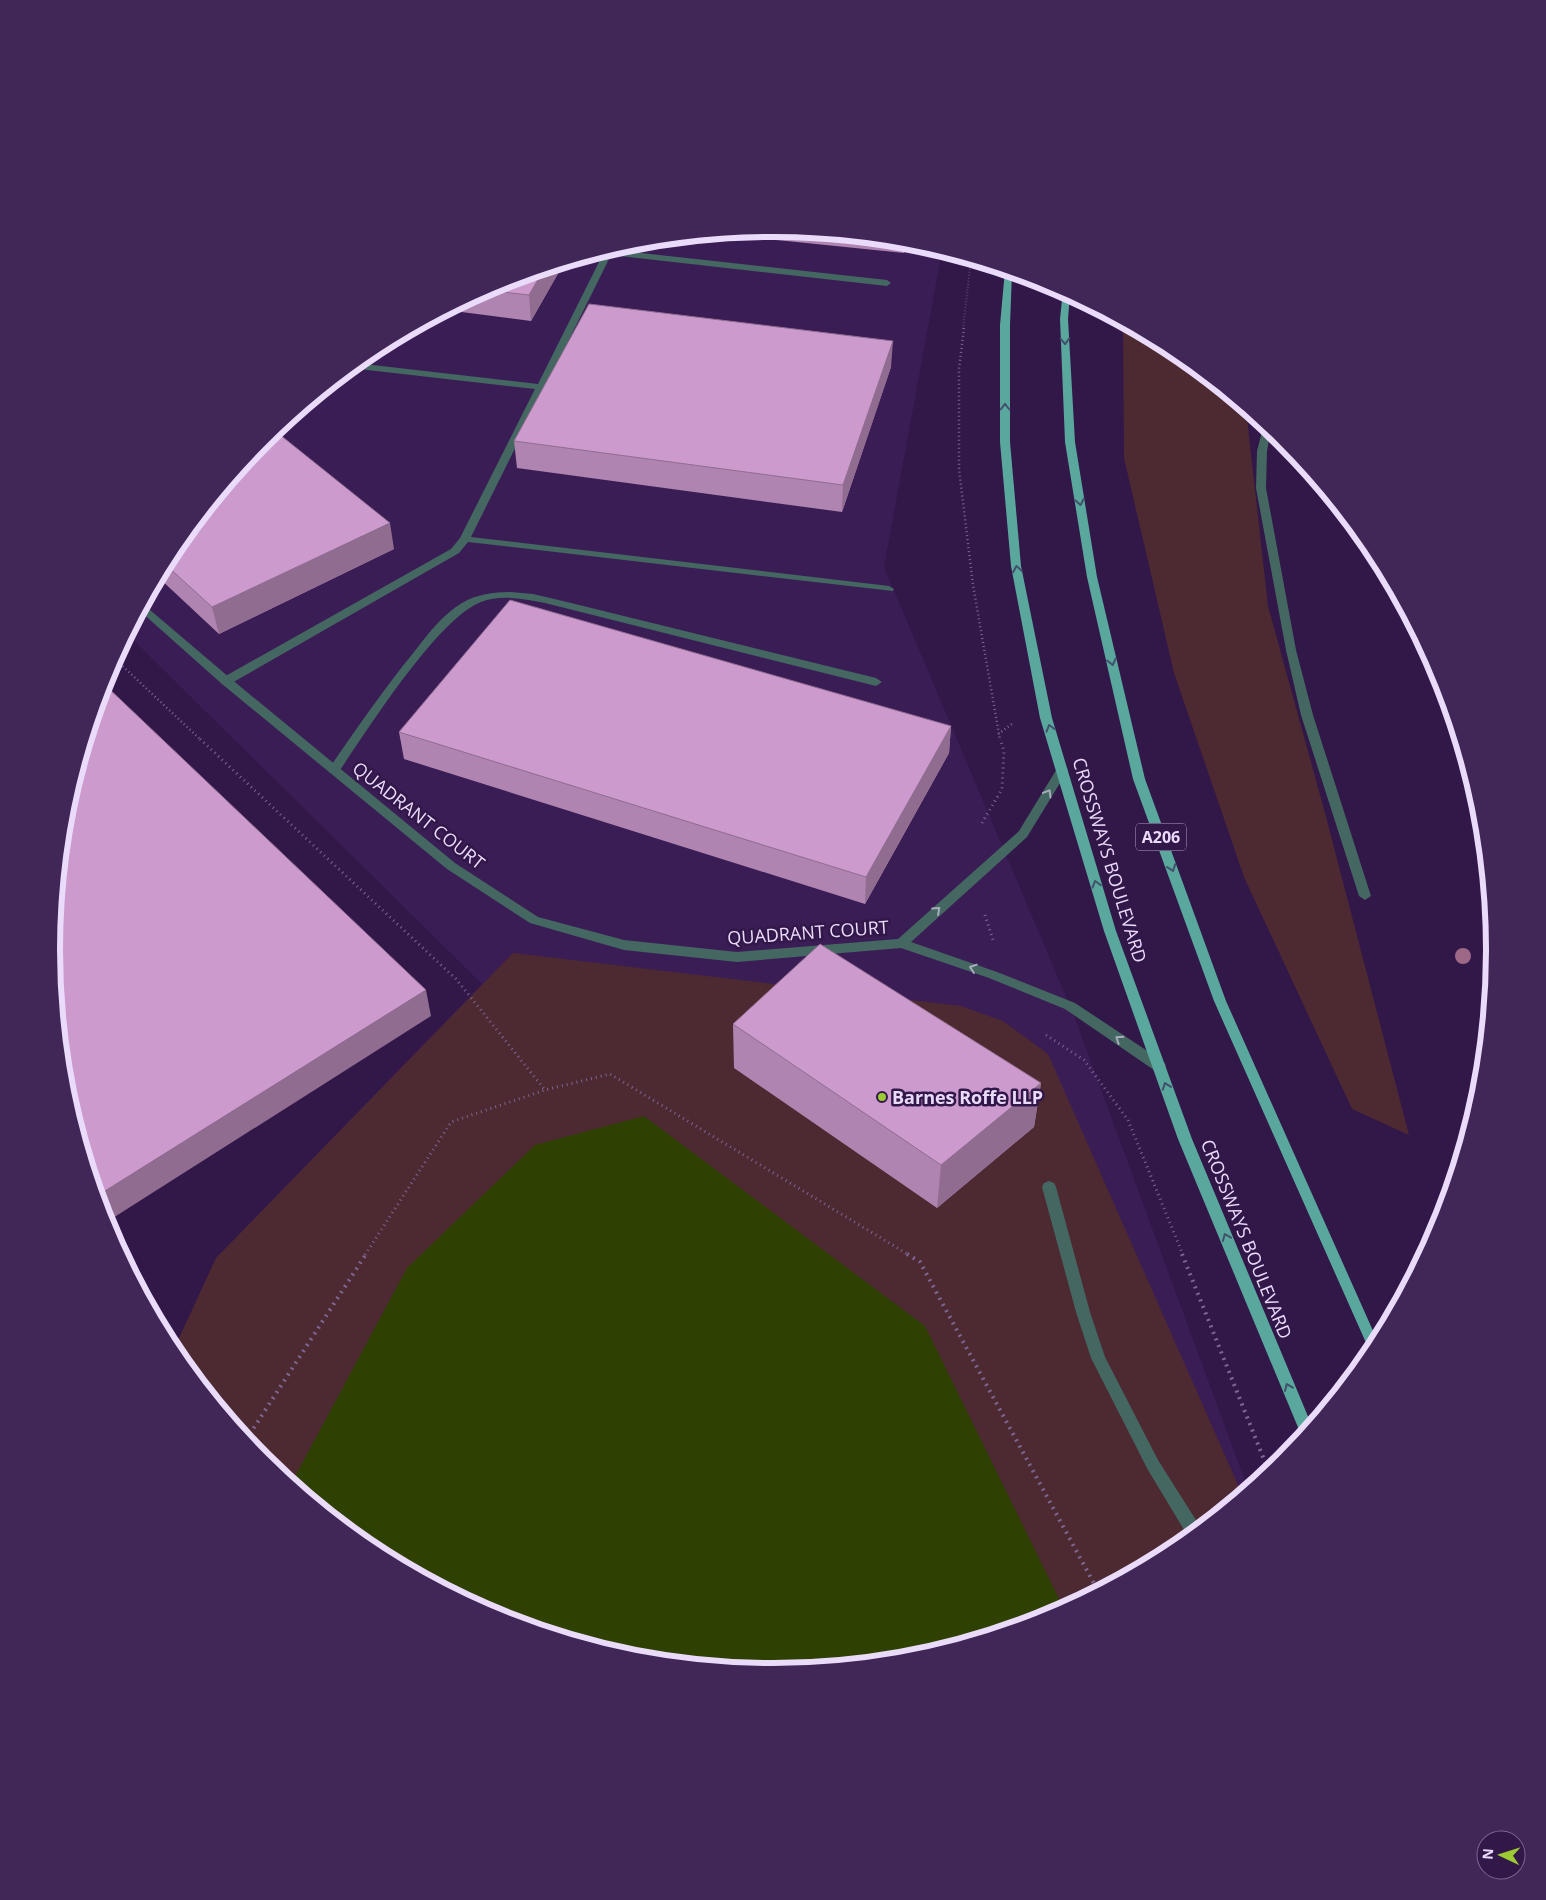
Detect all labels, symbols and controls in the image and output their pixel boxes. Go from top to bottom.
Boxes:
one-way arrow [1059,337,1070,345]
one-way arrow [1000,403,1010,411]
one-way arrow [1074,498,1084,507]
one-way arrow [1012,565,1022,574]
one-way arrow [1106,657,1117,666]
one-way arrow [1045,725,1055,733]
street label: CROSSWAYS BOULEVARD [1067,755,1153,965]
street label: QUADRANT COURT [348,756,490,874]
one-way arrow [1041,790,1051,799]
road number: A206 [1136,824,1186,850]
one-way arrow [1166,863,1176,872]
one-way arrow [1092,880,1102,889]
one-way arrow [932,907,941,916]
street label: QUADRANT COURT [727,914,890,950]
one-way arrow [970,964,978,974]
one-way arrow [1115,1036,1124,1045]
one-way arrow [1162,1082,1172,1090]
place label: Barnes Roffe LLP [892,1085,1043,1109]
marker: Barnes Roffe LLP [876,1091,888,1103]
street label: CROSSWAYS BOULEVARD [1196,1136,1298,1342]
one-way arrow [1221,1233,1232,1242]
one-way arrow [1284,1383,1294,1392]
north arrow [1476,1830,1526,1880]
text: N [1478,1848,1497,1860]

